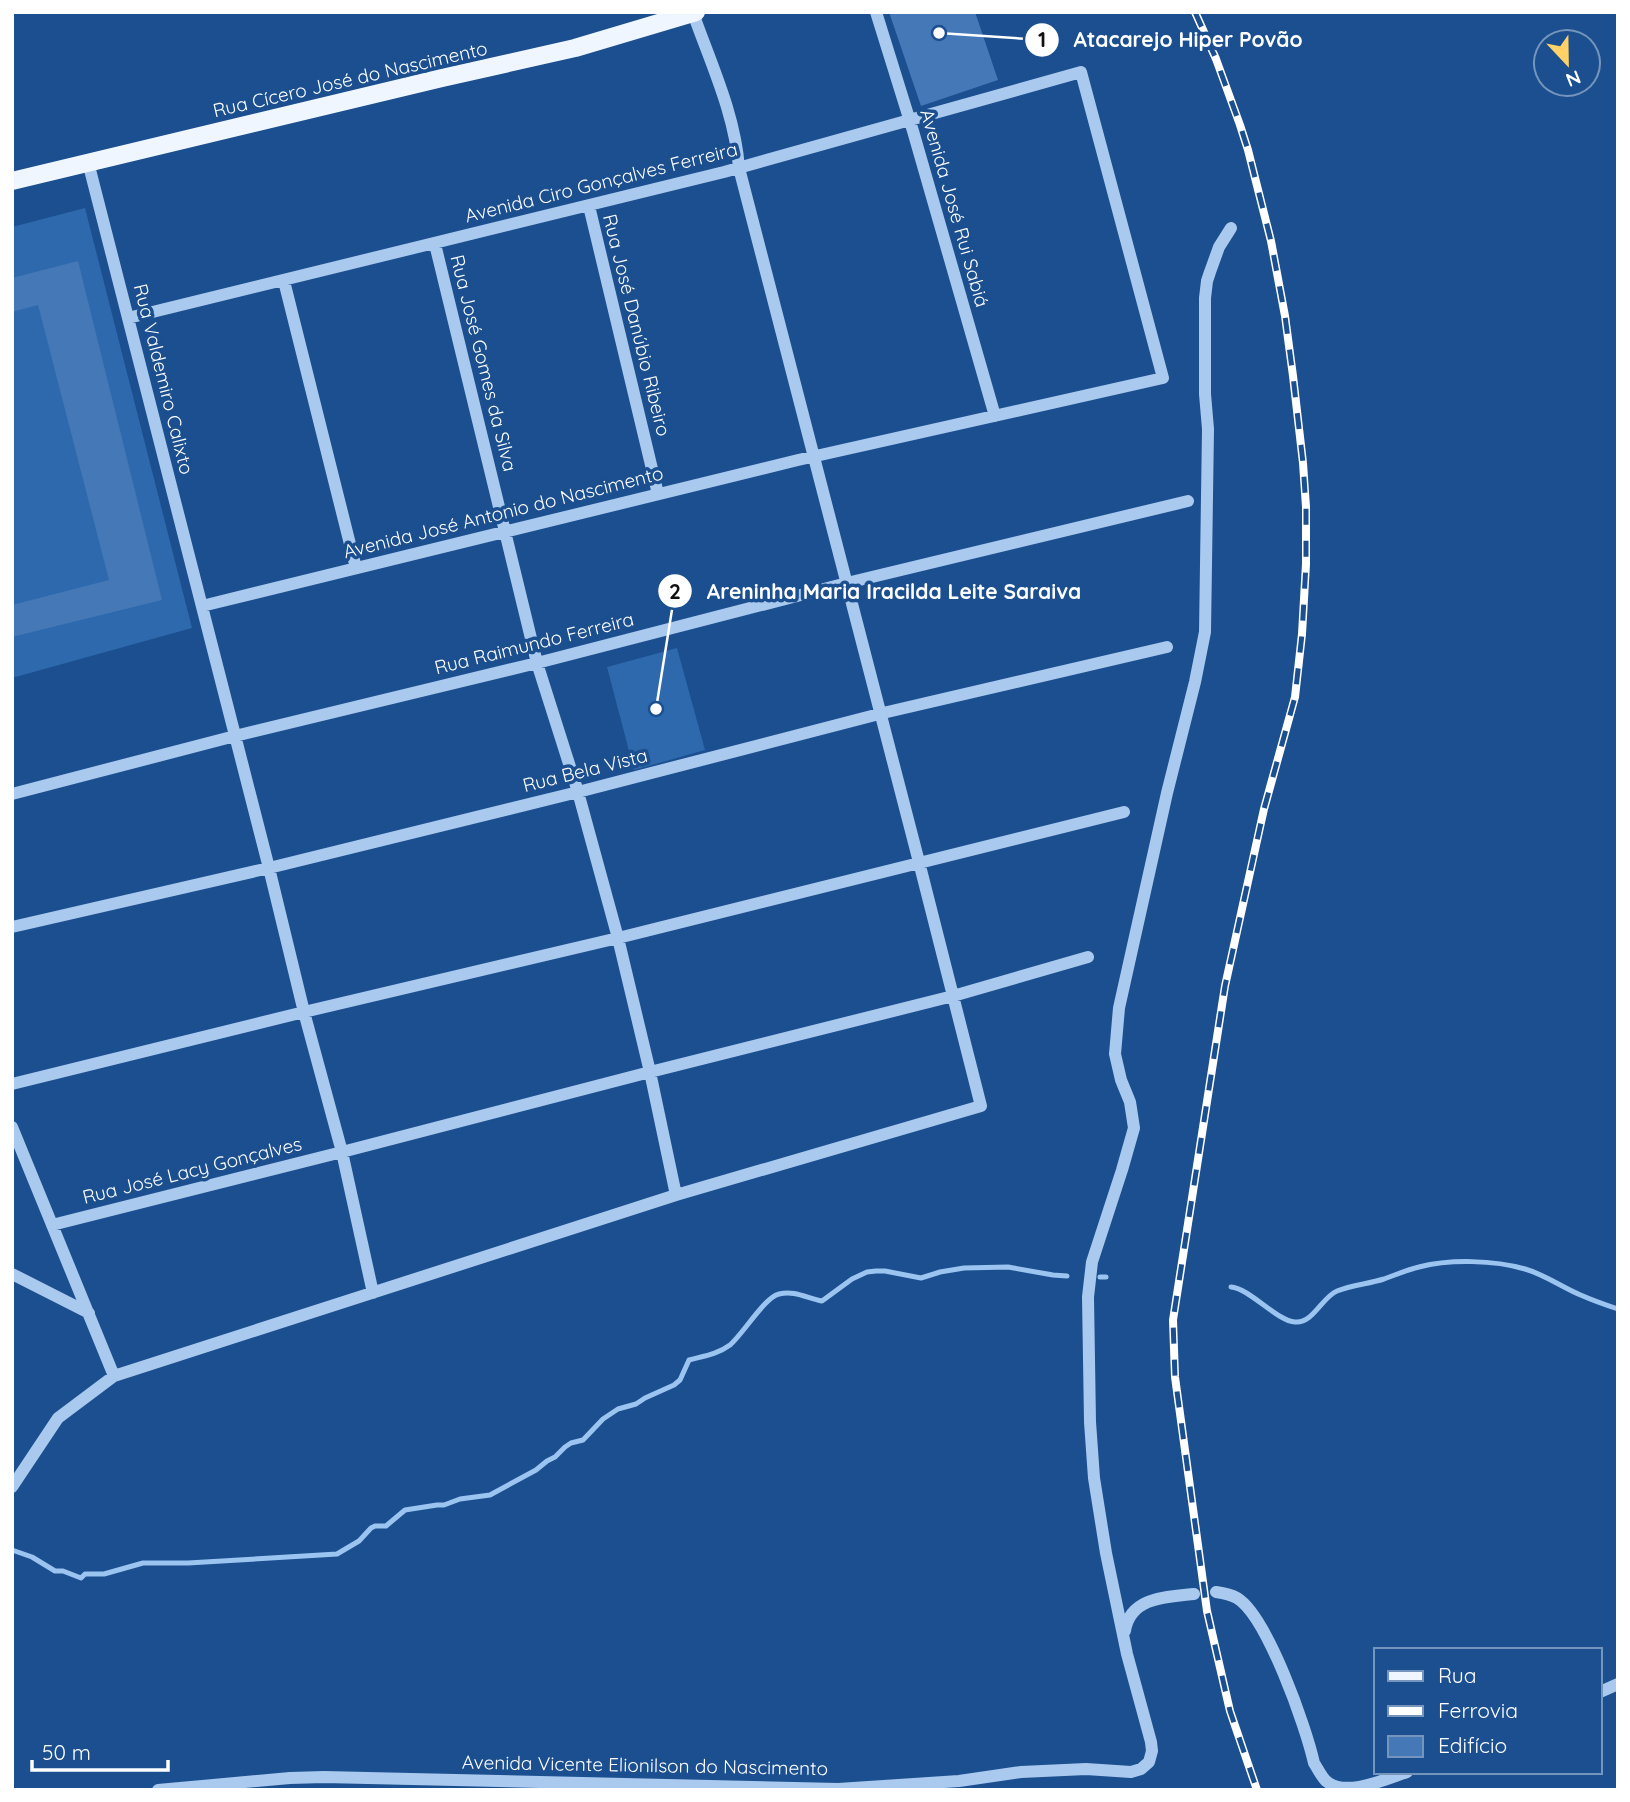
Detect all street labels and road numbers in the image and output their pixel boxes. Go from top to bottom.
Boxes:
street label: Rua Cícero José do Nascimento [210,36,490,122]
street label: Avenida José Rui Sabiá [915,106,995,310]
street label: Avenida Ciro Gonçalves Ferreira [462,136,740,228]
street label: Rua José Danúbio Ribeiro [598,212,676,438]
street label: Rua José Gomes da Silva [445,252,523,474]
street label: Rua Valdemiro Calixto [129,281,199,477]
street label: Avenida José Antonio do Nascimento [341,461,665,563]
street label: Rua Raimundo Ferreira [432,607,636,679]
street label: Rua Bela Vista [520,743,650,797]
street label: Rua José Lacy Gonçalves [80,1131,304,1209]
street label: Avenida Vicente Elionilson do Nascimento [462,1750,828,1780]

